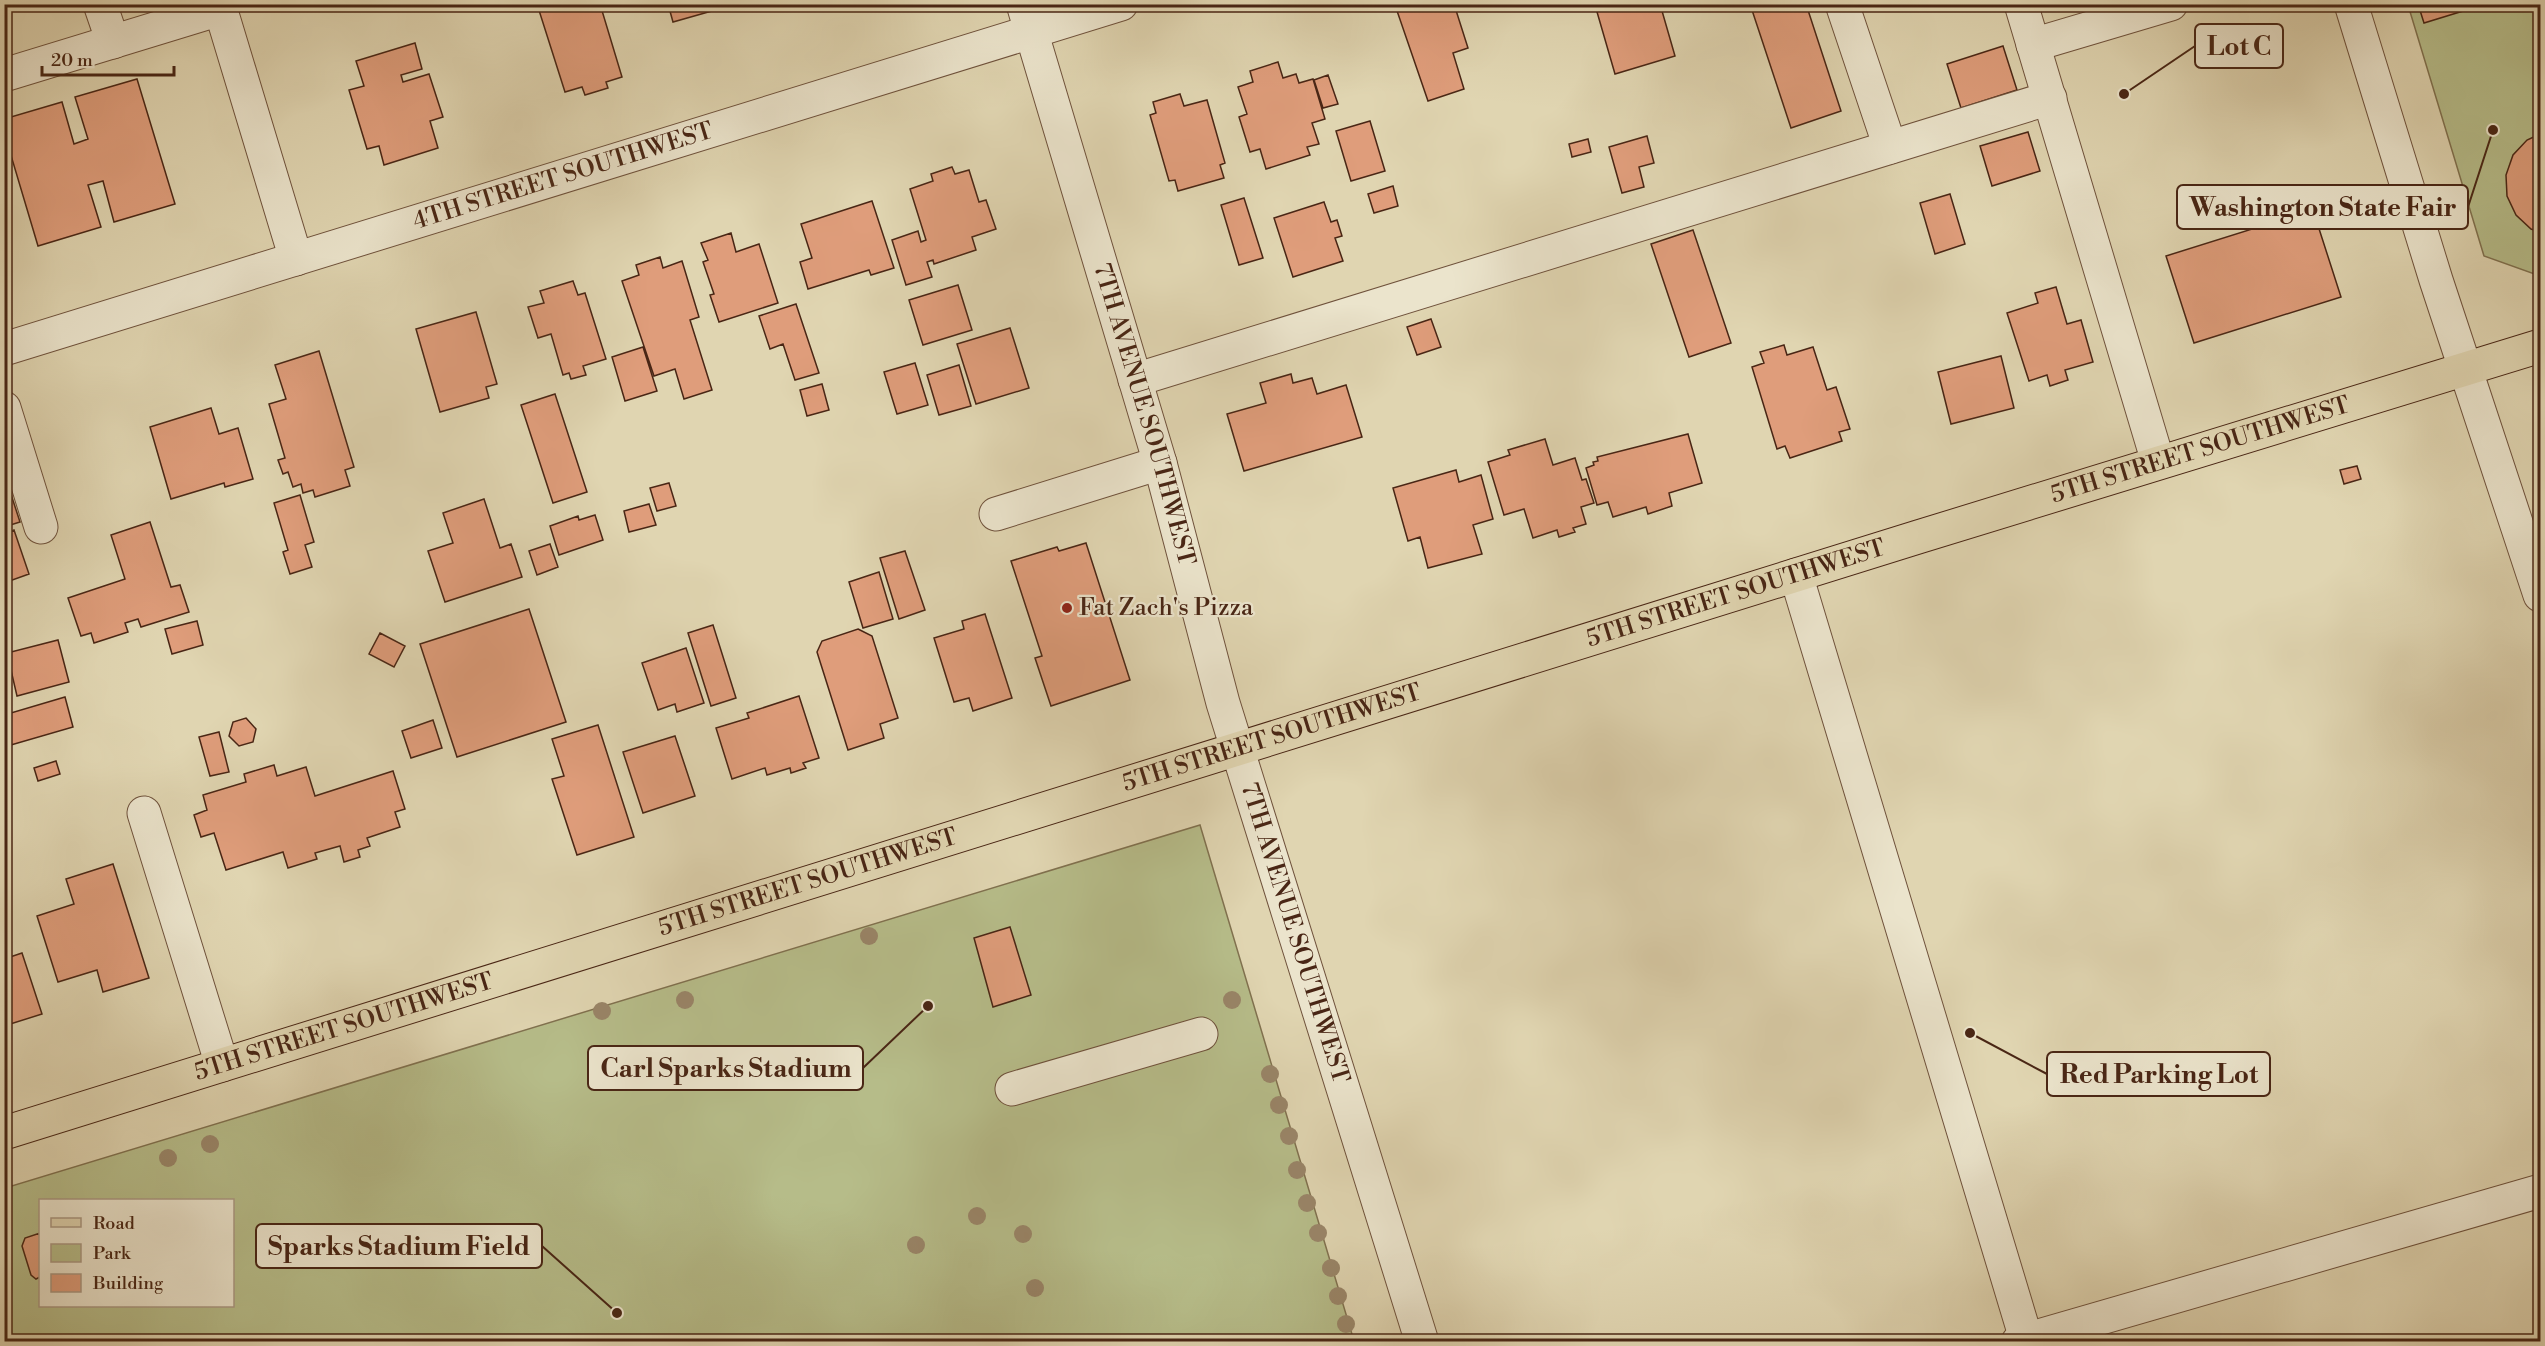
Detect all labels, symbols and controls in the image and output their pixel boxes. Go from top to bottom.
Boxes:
callout: Lot C [2195,24,2283,68]
text: Lot C [2207,31,2271,63]
scale bar [42,39,174,77]
text: 20 m [51,49,93,72]
street label: 4TH STREET SOUTHWEST [409,116,717,237]
callout: Washington State Fair [2177,185,2468,229]
text: Washington State Fair [2188,192,2457,224]
street label: 7TH AVENUE SOUTHWEST [1086,260,1201,569]
street label: 5TH STREET SOUTHWEST [2047,390,2354,510]
street label: 5TH STREET SOUTHWEST [1583,533,1889,654]
place label: Fat Zach's Pizza [1079,593,1254,623]
marker: Fat Zach's Pizza [1060,601,1074,615]
street label: 5TH STREET SOUTHWEST [1119,678,1425,799]
street label: 7TH AVENUE SOUTHWEST [1234,779,1356,1087]
street label: 5TH STREET SOUTHWEST [655,822,961,943]
street label: 5TH STREET SOUTHWEST [191,967,497,1088]
callout: Carl Sparks Stadium [588,1046,863,1090]
callout: Red Parking Lot [2047,1052,2270,1096]
text: Carl Sparks Stadium [600,1053,852,1085]
text: Red Parking Lot [2060,1059,2259,1091]
legend [39,1199,234,1307]
text: Road [93,1212,136,1235]
callout: Sparks Stadium Field [256,1224,542,1268]
text: Sparks Stadium Field [268,1231,530,1263]
text: Park [93,1242,132,1265]
text: Building [92,1272,164,1295]

